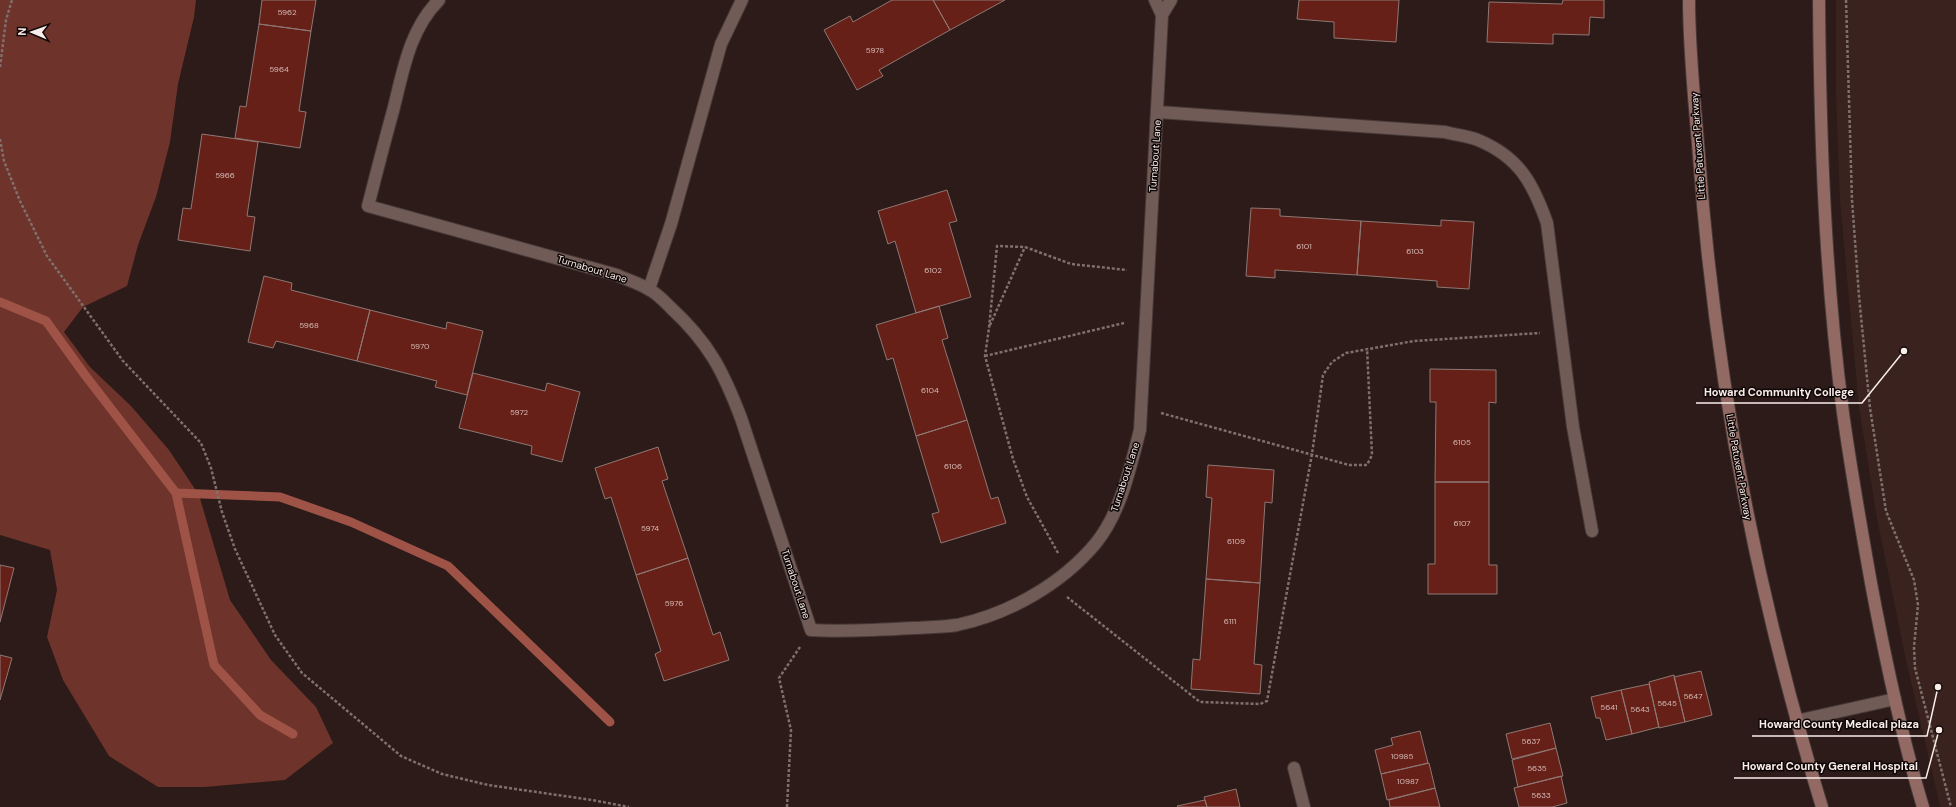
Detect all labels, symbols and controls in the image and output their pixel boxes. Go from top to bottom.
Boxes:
house number: 5962 [277,7,297,17]
north arrow [12,12,52,52]
text: N [15,27,29,36]
house number: 5978 [866,45,884,55]
house number: 5964 [269,64,289,74]
street label: Little Patuxent Parkway [1688,92,1708,200]
street label: Turnabout Lane [1146,119,1164,193]
house number: 5966 [215,170,235,180]
house number: 6101 [1296,241,1312,251]
house number: 6103 [1406,246,1424,256]
street label: Turnabout Lane [556,252,629,286]
house number: 6102 [924,265,942,275]
house number: 5968 [299,320,319,330]
house number: 5970 [410,341,430,351]
callout: Howard Community College [1696,380,1862,403]
house number: 6104 [921,385,939,395]
text: Howard Community College [1704,385,1854,399]
house number: 5972 [510,407,528,417]
street label: Little Patuxent Parkway [1723,413,1755,521]
house number: 6105 [1453,437,1471,447]
street label: Turnabout Lane [1108,440,1142,513]
house number: 6106 [944,461,962,471]
house number: 6107 [1453,518,1471,528]
house number: 5974 [641,523,659,533]
house number: 6109 [1227,536,1245,546]
street label: Turnabout Lane [779,548,813,621]
house number: 5976 [665,598,683,608]
house number: 6111 [1224,616,1236,626]
house number: 5647 [1683,691,1703,701]
house number: 5645 [1657,698,1677,708]
house number: 5641 [1600,702,1618,712]
house number: 5643 [1630,704,1650,714]
callout: Howard County Medical plaza [1752,713,1927,736]
text: Howard County Medical plaza [1759,717,1919,731]
house number: 5637 [1522,736,1540,746]
house number: 10985 [1391,751,1413,761]
callout: Howard County General Hospital [1734,755,1926,778]
text: Howard County General Hospital [1742,759,1918,773]
house number: 5635 [1527,763,1547,773]
house number: 10987 [1397,776,1419,786]
house number: 5633 [1531,790,1551,800]

